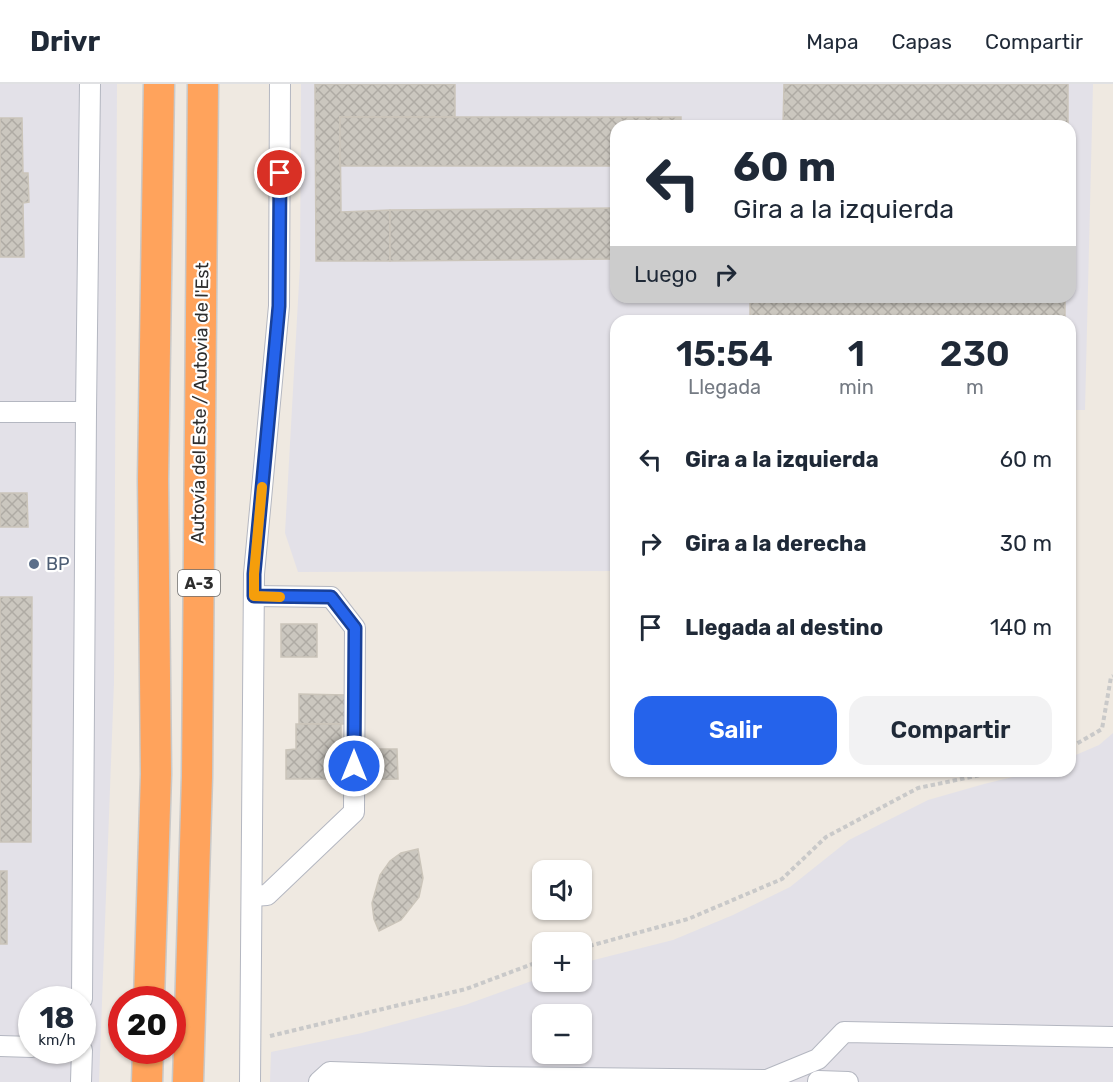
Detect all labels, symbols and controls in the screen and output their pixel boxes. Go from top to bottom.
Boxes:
text: Drivr [30,25,100,58]
text: Mapa [806,29,859,54]
text: Capas [892,29,952,54]
text: Compartir [985,29,1083,54]
text: 60 m [733,142,836,192]
icon: left [634,144,712,222]
pin [254,147,305,198]
icon: arrive [263,156,296,189]
text: Gira a la izquierda [733,193,954,225]
icon: right [709,258,742,291]
text: Luego [634,261,697,288]
street label: Autovía del Este / Autovia de l'Est [187,262,213,544]
text: 15:54 [676,332,773,375]
text: 1 [848,332,865,375]
text: 230 [940,332,1010,375]
text: Llegada [688,375,761,399]
text: min [839,375,874,399]
text: m [966,375,984,399]
icon: left [634,443,667,476]
text: Gira a la izquierda [685,446,879,473]
text: 60 m [1000,446,1052,473]
icon: right [634,527,667,560]
text: Gira a la derecha [685,530,866,557]
text: 30 m [1000,530,1052,557]
place label: BP [46,553,70,575]
marker: BP [27,557,41,571]
road number: A-3 [178,570,220,596]
icon: arrive [634,611,667,644]
text: Llegada al destino [685,614,883,641]
text: 140 m [990,614,1052,641]
button: Salir [634,696,837,765]
button: Compartir [849,696,1052,765]
position arrow [322,734,386,798]
map controls [532,860,592,1064]
button: sound [532,860,592,920]
button: + [532,932,592,992]
speed limit sign: 20 [108,986,186,1064]
text: 18 [39,1000,75,1036]
button: − [532,1004,592,1064]
text: km/h [38,1031,76,1049]

